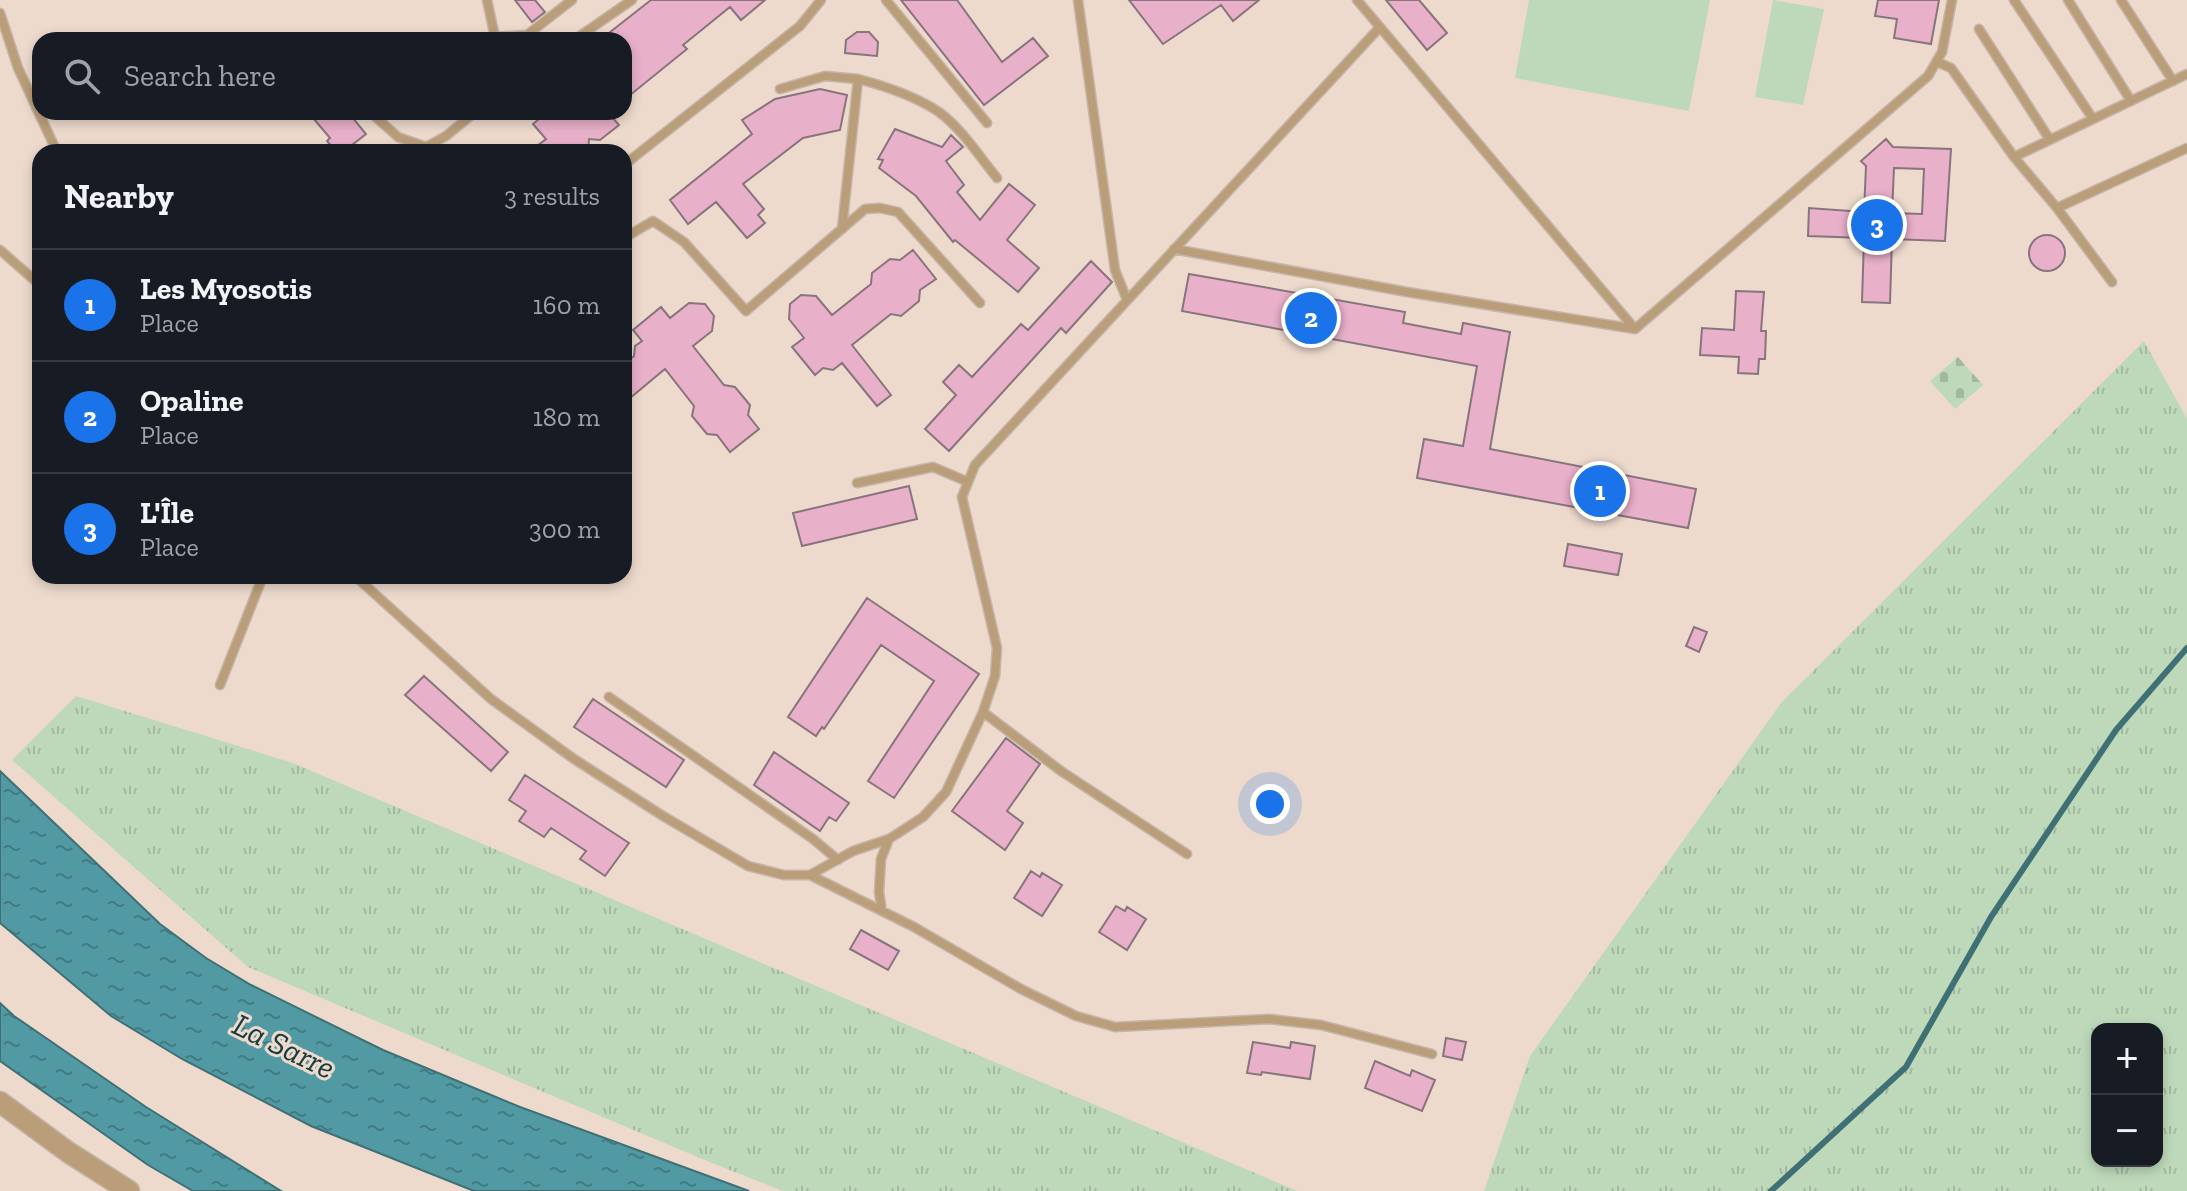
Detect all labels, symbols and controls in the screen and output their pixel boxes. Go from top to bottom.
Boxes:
search box [32,32,632,120]
icon: search [60,54,104,98]
text: Search here [124,58,276,94]
text: Nearby [64,176,174,217]
text: 3 results [504,180,600,212]
pin: 3 [1851,195,1903,255]
text: Les Myosotis [140,271,312,307]
pin: 2 [1285,288,1337,348]
text: 1 [85,289,95,321]
text: 160 m [533,289,600,321]
text: Place [140,307,199,339]
text: Opaline [140,383,243,419]
text: 2 [83,401,97,433]
text: 180 m [533,401,600,433]
text: Place [140,419,199,451]
pin: 1 [1574,461,1626,521]
text: L'Île [140,495,194,531]
text: 3 [83,513,97,545]
text: 300 m [529,513,600,545]
text: Place [140,531,199,563]
your location [1250,784,1290,824]
water label: La Sarre [227,1005,341,1087]
map controls [2091,1023,2163,1167]
button: + [2091,1023,2163,1095]
button: − [2091,1095,2163,1167]

